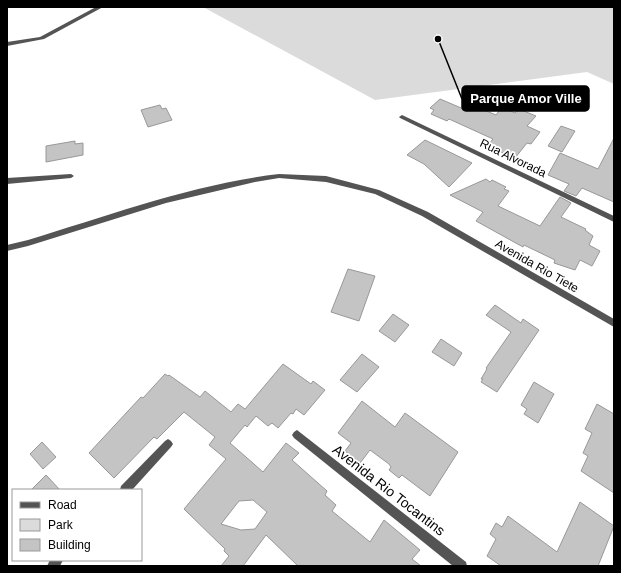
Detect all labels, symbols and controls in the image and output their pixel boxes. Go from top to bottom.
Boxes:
callout: Parque Amor Ville [462,86,589,111]
text: Parque Amor Ville [470,91,582,106]
street label: Rua Alvorada [478,136,549,180]
street label: Avenida Rio Tiete [493,236,581,296]
street label: Avenida Rio Tocantins [330,441,448,539]
legend [12,489,142,561]
text: Road [48,498,77,512]
text: Park [48,518,74,532]
text: Building [48,538,91,552]

